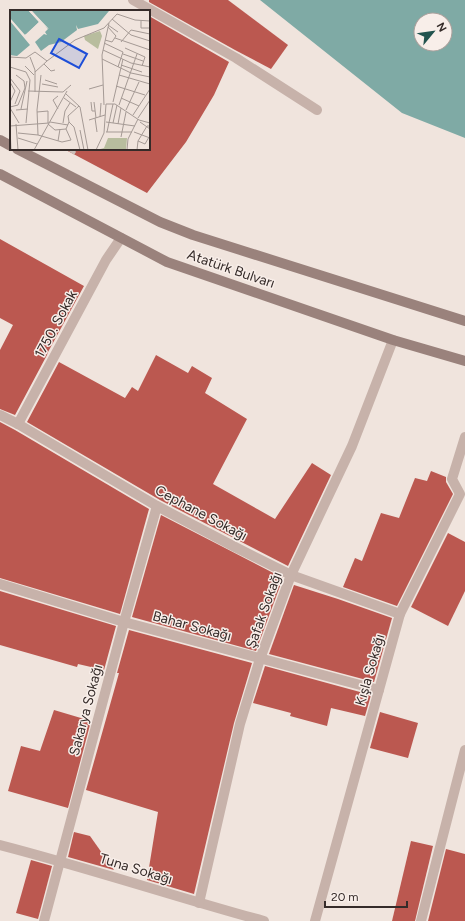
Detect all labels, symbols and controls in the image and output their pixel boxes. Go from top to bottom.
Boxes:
inset map [10,10,150,150]
north arrow [413,12,453,52]
text: N [434,21,449,34]
street label: Atatürk Bulvarı [185,246,277,292]
street label: 1750. Sokak [31,287,81,361]
street label: Cephane Sokağı [152,482,250,544]
street label: Şafak Sokağı [242,569,286,651]
street label: Bahar Sokağı [151,607,233,645]
street label: Kışla Sokağı [352,632,388,708]
street label: Sakarya Sokağı [66,662,106,758]
street label: Tuna Sokağı [98,850,174,888]
scale bar [325,883,407,909]
text: 20 m [331,890,359,904]

